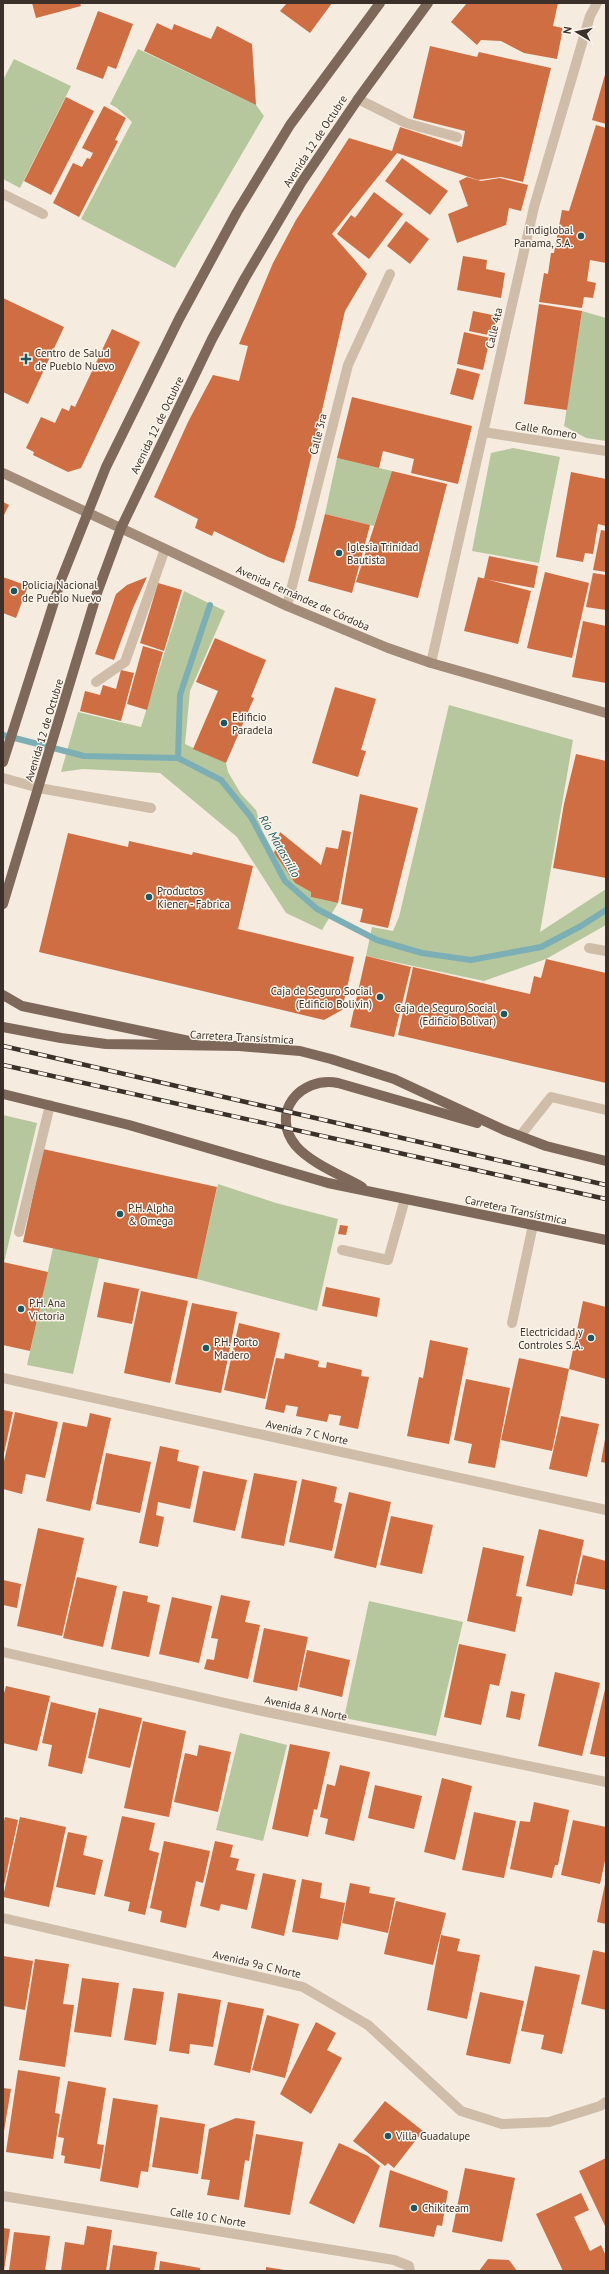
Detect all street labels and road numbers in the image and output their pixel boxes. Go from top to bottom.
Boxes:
street label: Avenida 12 de Octubre [280,92,350,190]
street label: Calle 4ta [482,306,506,350]
street label: Avenida 12 de Octubre [127,374,187,476]
street label: Calle 3ra [306,412,330,456]
street label: Calle Romero [514,418,578,442]
street label: Avenida Fernández de Córdoba [234,562,372,634]
street label: Avenida 12 de Octubre [22,676,66,783]
street label: Carretera Transístmica [190,1027,294,1047]
street label: Carretera Transístmica [464,1192,568,1228]
street label: Avenida 7 C Norte [265,1416,350,1448]
street label: Avenida 8 A Norte [263,1692,349,1724]
street label: Avenida 9a C Norte [212,1947,303,1981]
street label: Calle 10 C Norte [169,2204,247,2230]

